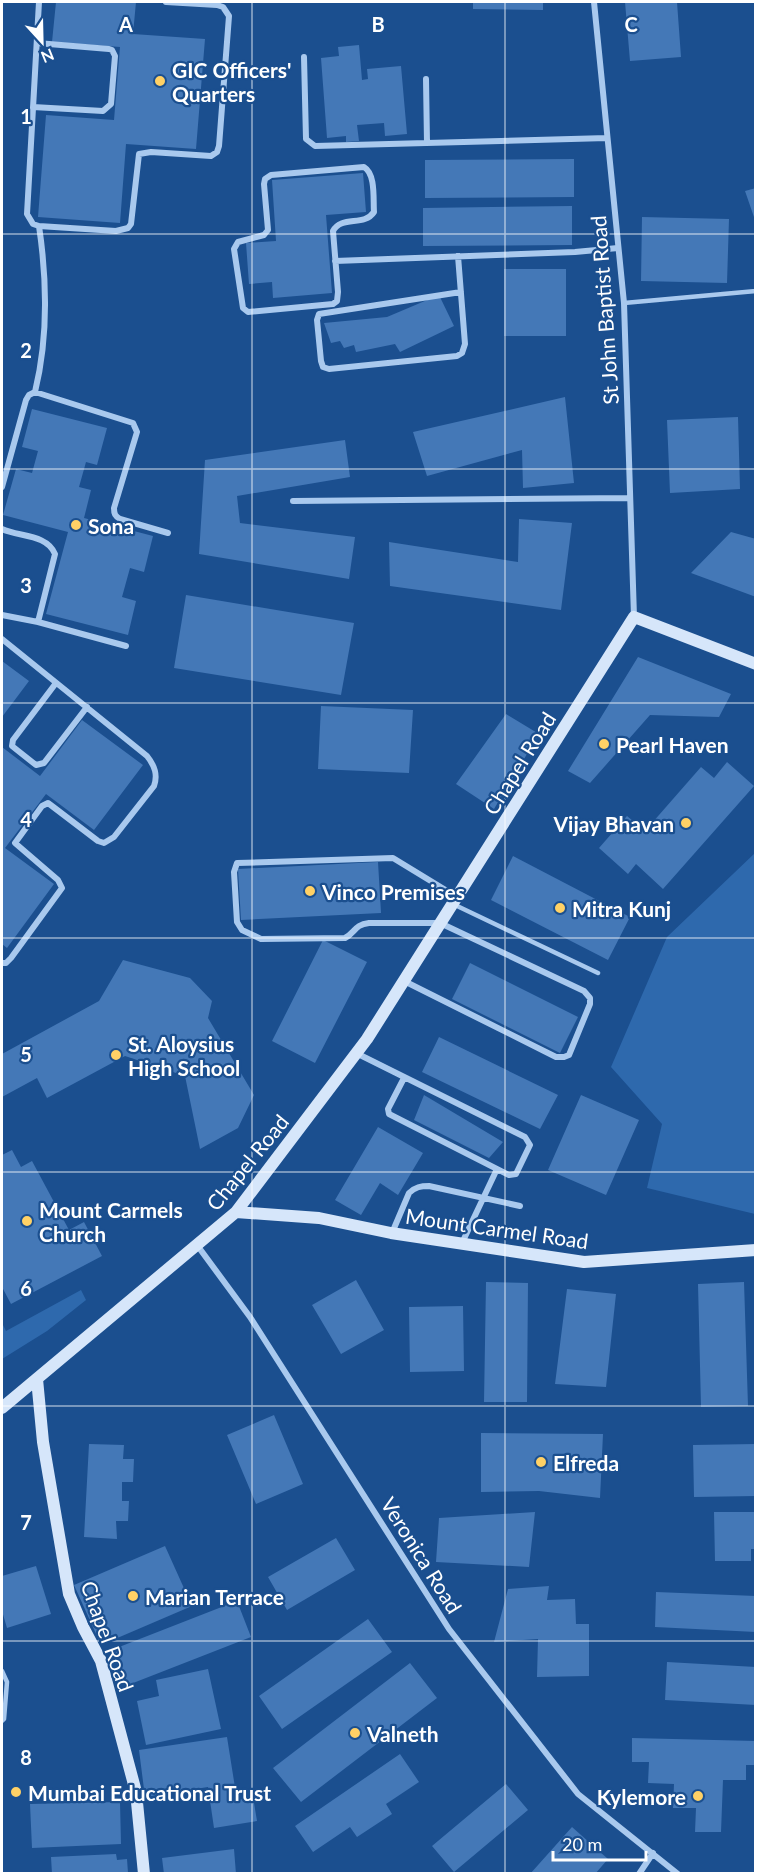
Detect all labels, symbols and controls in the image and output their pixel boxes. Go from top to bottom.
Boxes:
north arrow [12,12,72,72]
text: A [118,12,133,36]
text: B [371,12,385,36]
text: C [624,12,638,36]
text: N [39,45,57,67]
place label: GIC Officers' Quarters [172,57,291,106]
marker: GIC Officers' Quarters [153,74,167,88]
text: 1 [20,104,32,128]
street label: St John Baptist Road [585,215,623,405]
text: 2 [20,338,32,362]
place label: Sona [88,513,134,538]
marker: Sona [69,518,83,532]
text: 3 [20,573,32,597]
street label: Chapel Road [478,707,560,819]
place label: Pearl Haven [616,732,729,757]
marker: Pearl Haven [597,737,611,751]
text: 4 [20,807,32,831]
place label: Vijay Bhavan [553,811,674,836]
marker: Vijay Bhavan [679,816,693,830]
place label: Vinco Premises [321,879,465,904]
marker: Vinco Premises [303,884,317,898]
place label: Mitra Kunj [572,896,671,921]
marker: Mitra Kunj [553,901,567,915]
place label: St. Aloysius High School [128,1031,240,1080]
text: 5 [20,1042,32,1066]
marker: St. Aloysius High School [109,1048,123,1062]
street label: Chapel Road [201,1109,293,1215]
place label: Mount Carmels Church [39,1197,183,1246]
street label: Mount Carmel Road [404,1203,590,1253]
marker: Mount Carmels Church [20,1214,34,1228]
text: 6 [20,1276,32,1300]
place label: Elfreda [553,1450,619,1475]
marker: Elfreda [534,1455,548,1469]
street label: Veronica Road [376,1492,468,1618]
text: 7 [20,1510,32,1534]
street label: Chapel Road [76,1577,140,1695]
place label: Marian Terrace [145,1584,284,1609]
marker: Marian Terrace [126,1589,140,1603]
place label: Valneth [366,1721,438,1746]
marker: Valneth [348,1726,362,1740]
text: 8 [20,1745,32,1769]
place label: Mumbai Educational Trust [28,1780,271,1805]
place label: Kylemore [597,1784,686,1809]
marker: Mumbai Educational Trust [9,1785,23,1799]
marker: Kylemore [691,1789,705,1803]
scale bar [553,1824,646,1862]
text: 20 m [562,1833,602,1855]

